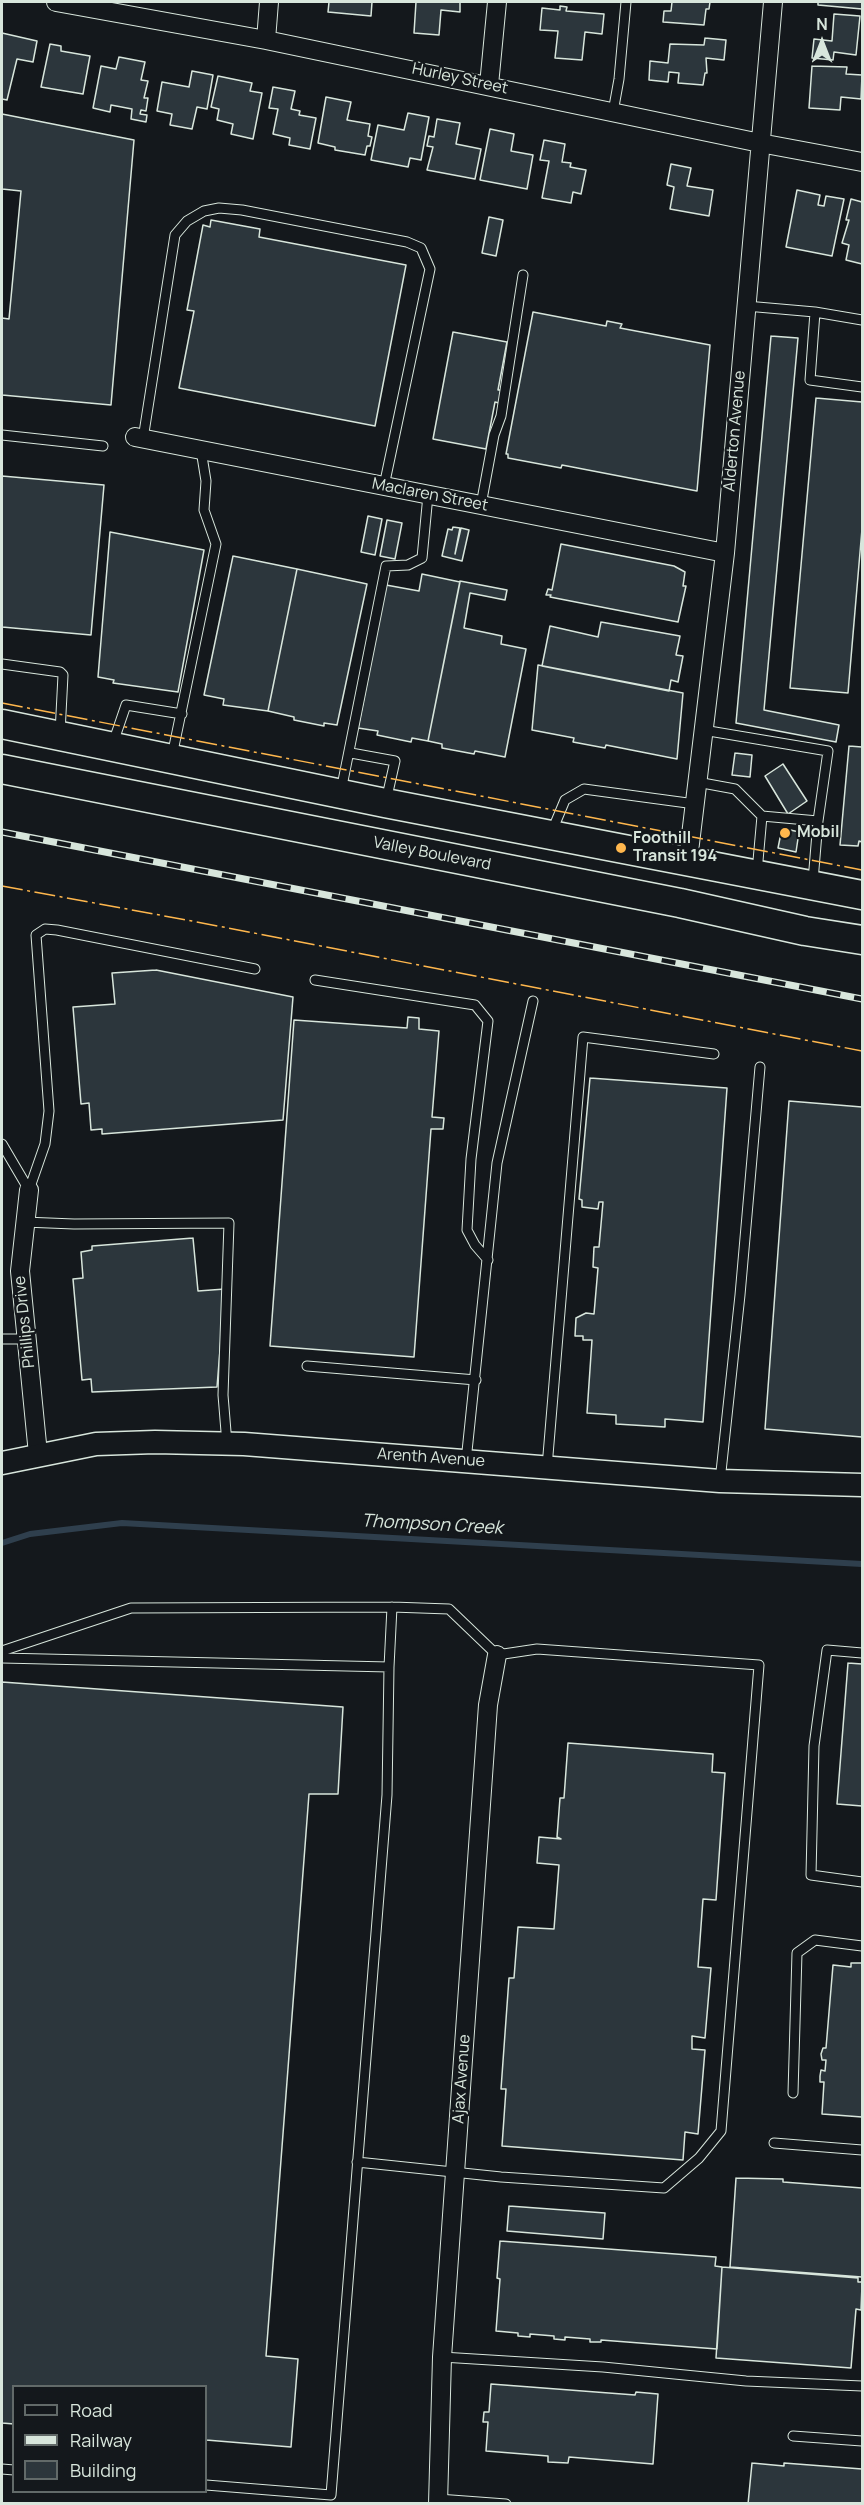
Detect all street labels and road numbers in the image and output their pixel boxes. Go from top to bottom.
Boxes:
street label: Hurley Street [410,59,510,99]
street label: Alderton Avenue [720,370,750,492]
street label: Maclaren Street [370,474,490,516]
street label: Valley Boulevard [372,833,492,875]
street label: Phillips Drive [11,1275,39,1369]
street label: Arenth Avenue [376,1445,486,1471]
street label: Ajax Avenue [449,2034,475,2124]

